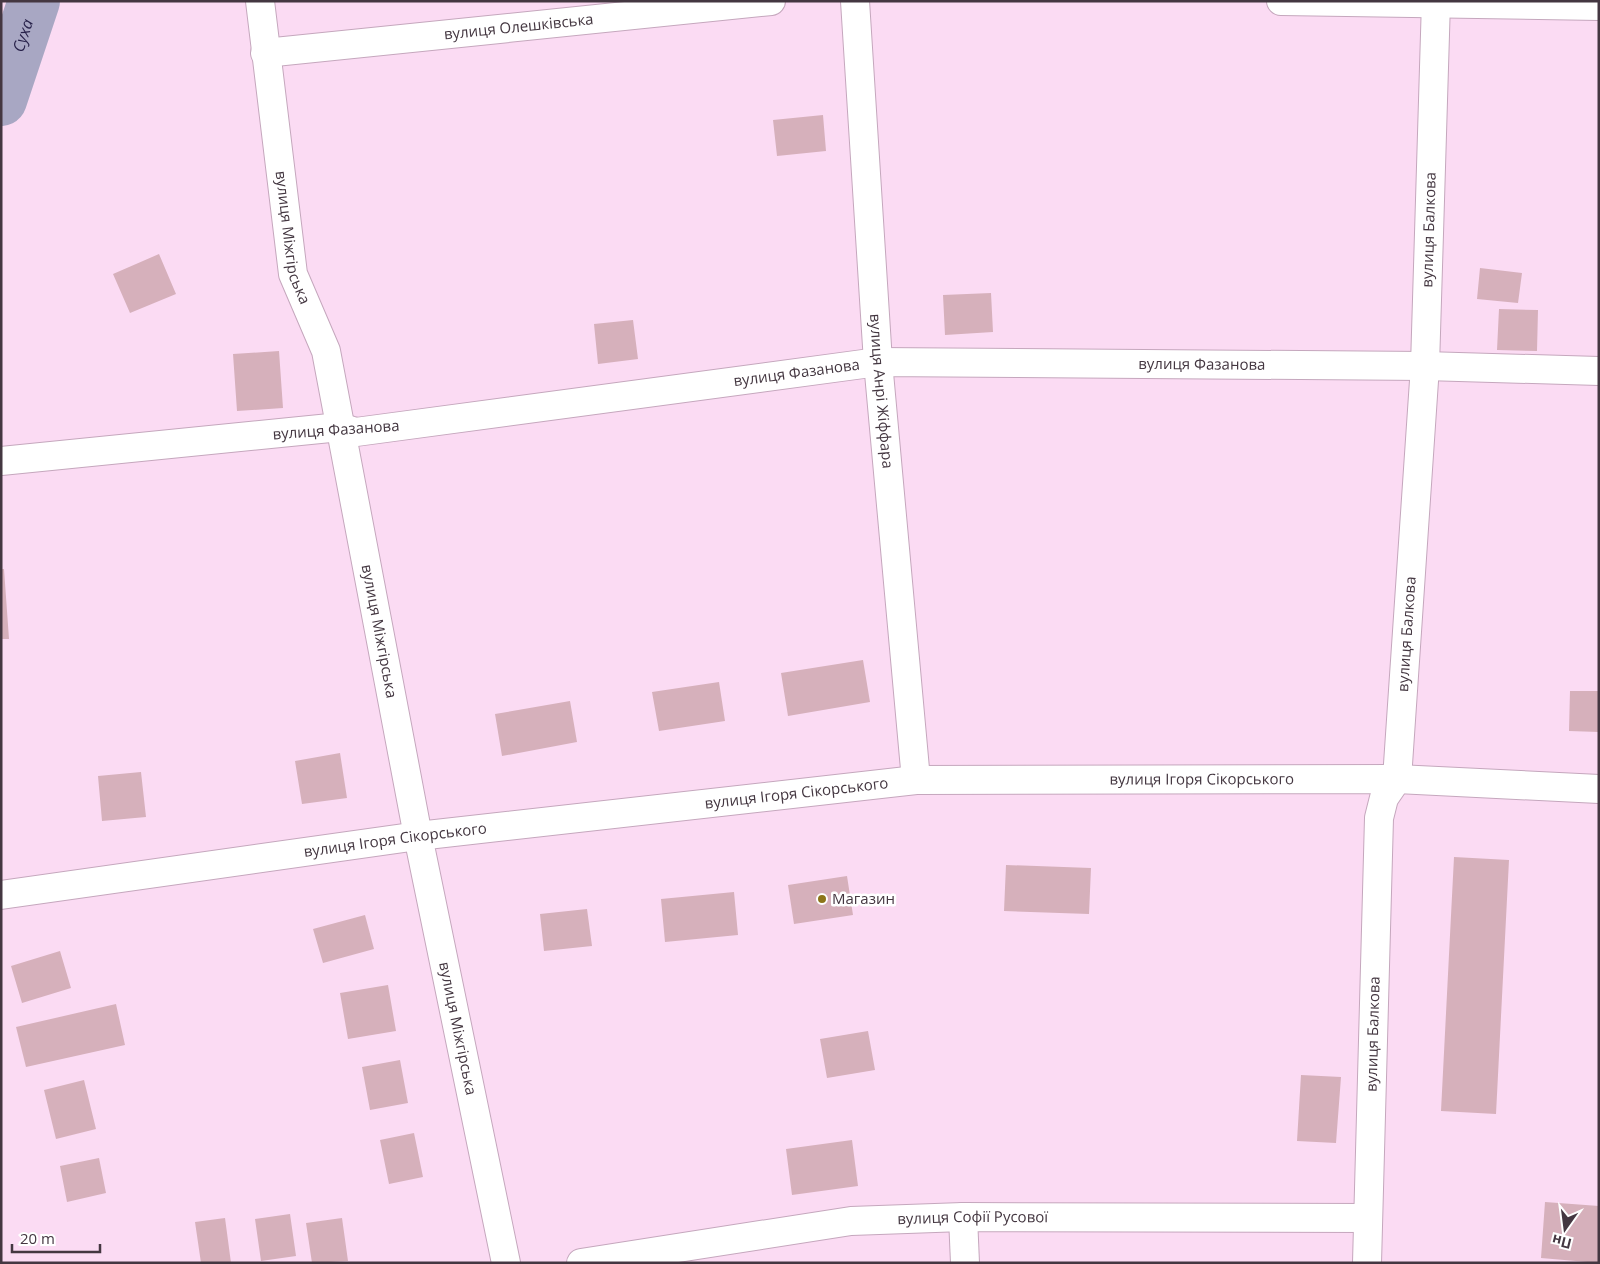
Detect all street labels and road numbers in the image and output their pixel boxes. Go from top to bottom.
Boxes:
street label: вулиця Олешківська [443,8,594,44]
street label: вулиця Міжгірська [272,170,316,307]
street label: вулиця Балкова [1416,172,1440,288]
street label: вулиця Анрі Жіффара [866,313,899,469]
street label: вулиця Фазанова [1138,353,1266,374]
street label: вулиця Фазанова [732,354,861,390]
street label: вулиця Фазанова [272,415,400,443]
street label: вулиця Міжгірська [358,562,403,700]
street label: вулиця Балкова [1392,576,1420,692]
street label: вулиця Ігоря Сікорського [1109,768,1294,789]
street label: вулиця Ігоря Сікорського [704,772,889,813]
street label: вулиця Ігоря Сікорського [302,817,488,861]
street label: вулиця Міжгірська [435,960,482,1097]
street label: вулиця Балкова [1361,976,1384,1092]
street label: вулиця Софії Русової [897,1206,1048,1228]

